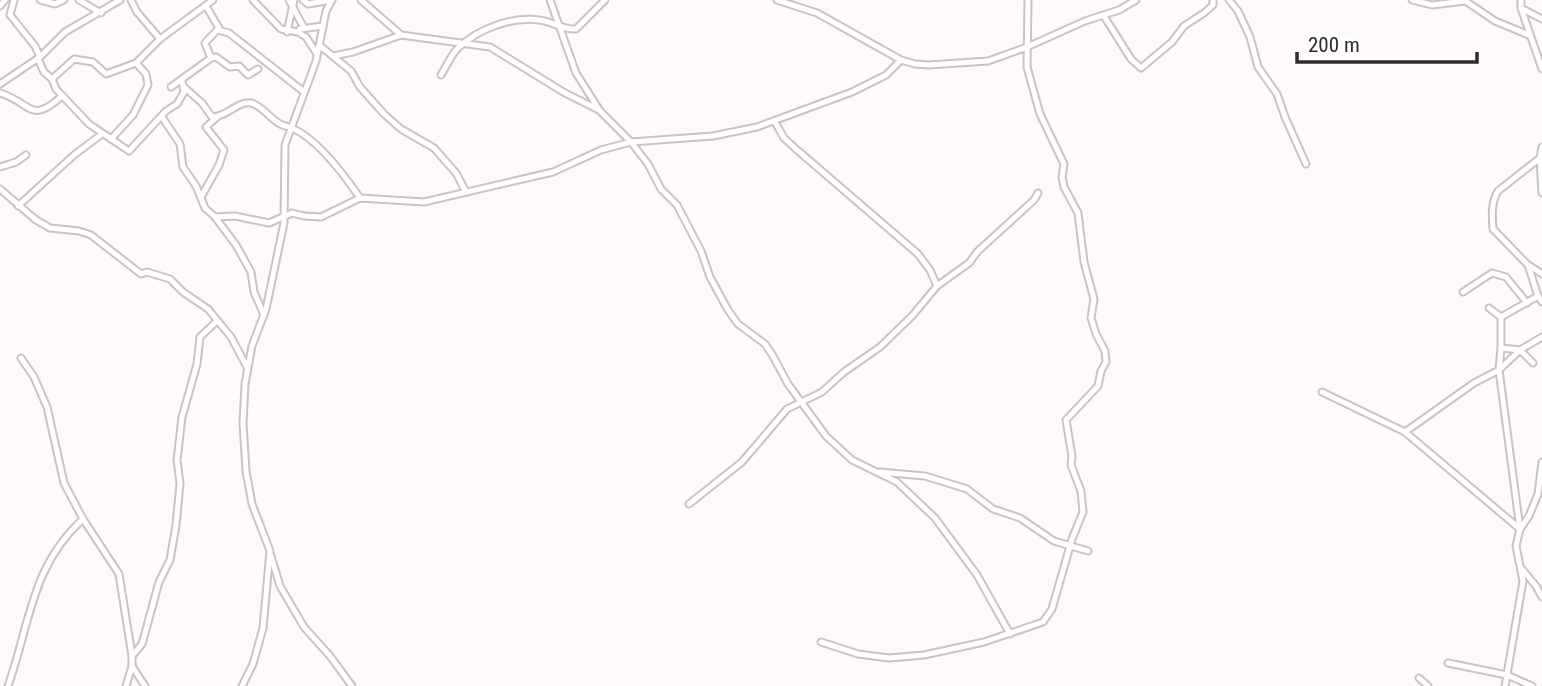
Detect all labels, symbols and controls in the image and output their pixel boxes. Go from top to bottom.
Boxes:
scale bar [1297,21,1477,65]
text: 200 m [1308,33,1360,57]

